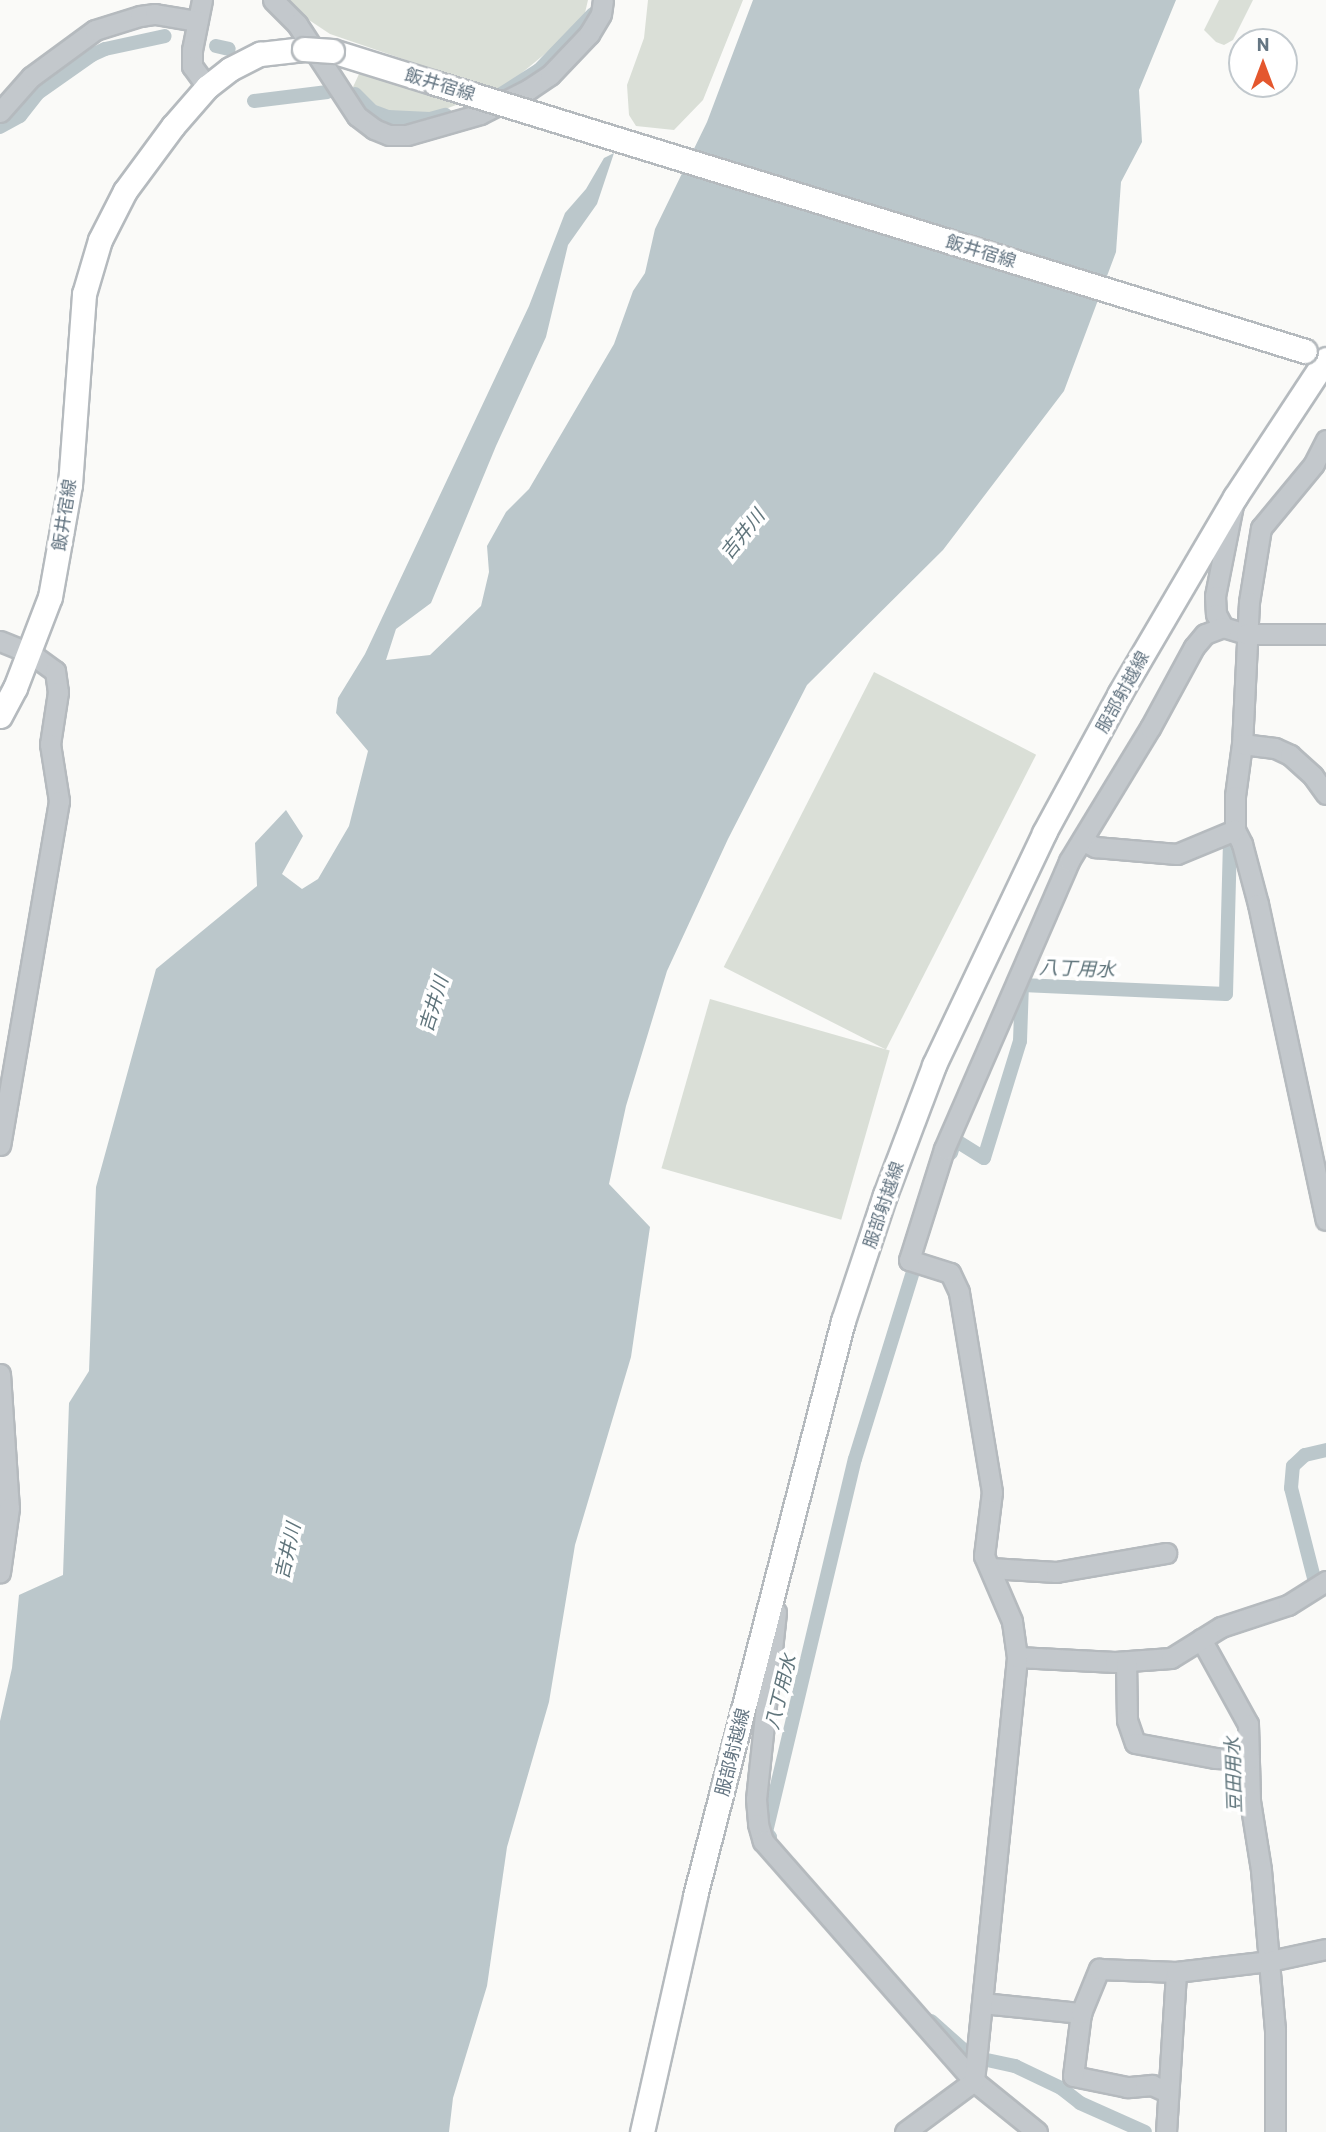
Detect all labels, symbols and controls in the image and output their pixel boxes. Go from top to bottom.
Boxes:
north arrow [1228,28,1298,98]
text: N [1257,32,1269,55]
street label: 飯井宿線 [402,63,478,105]
street label: 飯井宿線 [943,230,1019,272]
street label: 飯井宿線 [48,478,80,552]
water label: 吉井川 [715,505,769,563]
street label: 服部射越線 [1091,647,1153,737]
water label: 八丁用水 [1039,955,1115,981]
water label: 吉井川 [414,973,452,1035]
street label: 服部射越線 [858,1159,908,1251]
water label: 吉井川 [269,1521,305,1581]
water label: 八丁用水 [760,1652,800,1732]
street label: 服部射越線 [711,1706,753,1798]
water label: 豆田用水 [1220,1737,1246,1813]

